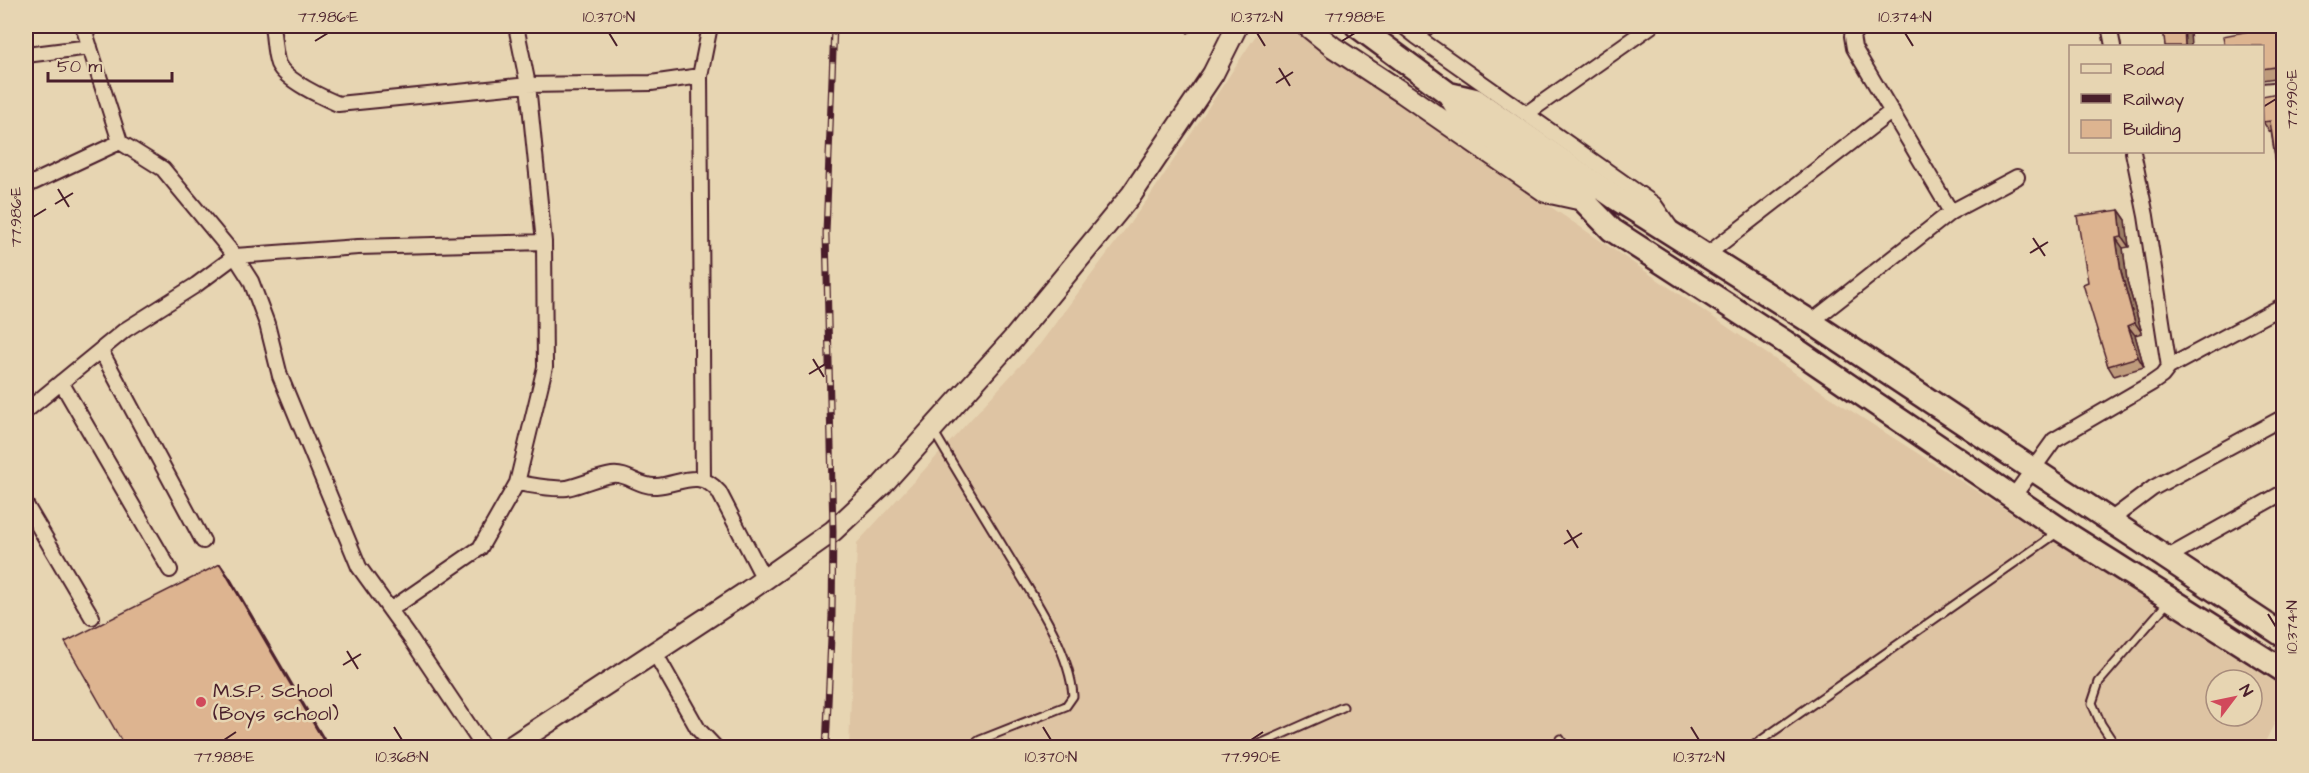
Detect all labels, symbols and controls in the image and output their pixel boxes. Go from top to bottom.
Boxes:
text: 77.986°E [298,7,358,28]
text: 10.370°N [583,7,635,28]
text: 10.372°N [1231,7,1283,28]
text: 77.988°E [1325,7,1385,28]
text: 10.374°N [1878,7,1932,28]
scale bar [48,45,172,83]
legend [2069,45,2264,153]
text: 50 m [57,54,102,79]
text: Road [2123,57,2164,82]
text: 77.990°E [2282,69,2303,129]
text: Railway [2123,87,2184,113]
text: Building [2123,117,2181,143]
text: 77.986°E [6,187,27,247]
text: 10.374°N [2282,600,2303,654]
north arrow [2204,668,2264,728]
place label: M.S.P. School (Boys school) [213,677,339,729]
text: N [2234,680,2258,701]
marker: M.S.P. School (Boys school) [194,695,208,709]
text: 77.988°E [194,747,254,768]
text: 10.368°N [376,747,428,768]
text: 10.370°N [1025,747,1077,768]
text: 77.990°E [1221,747,1281,768]
text: 10.372°N [1673,747,1725,768]

